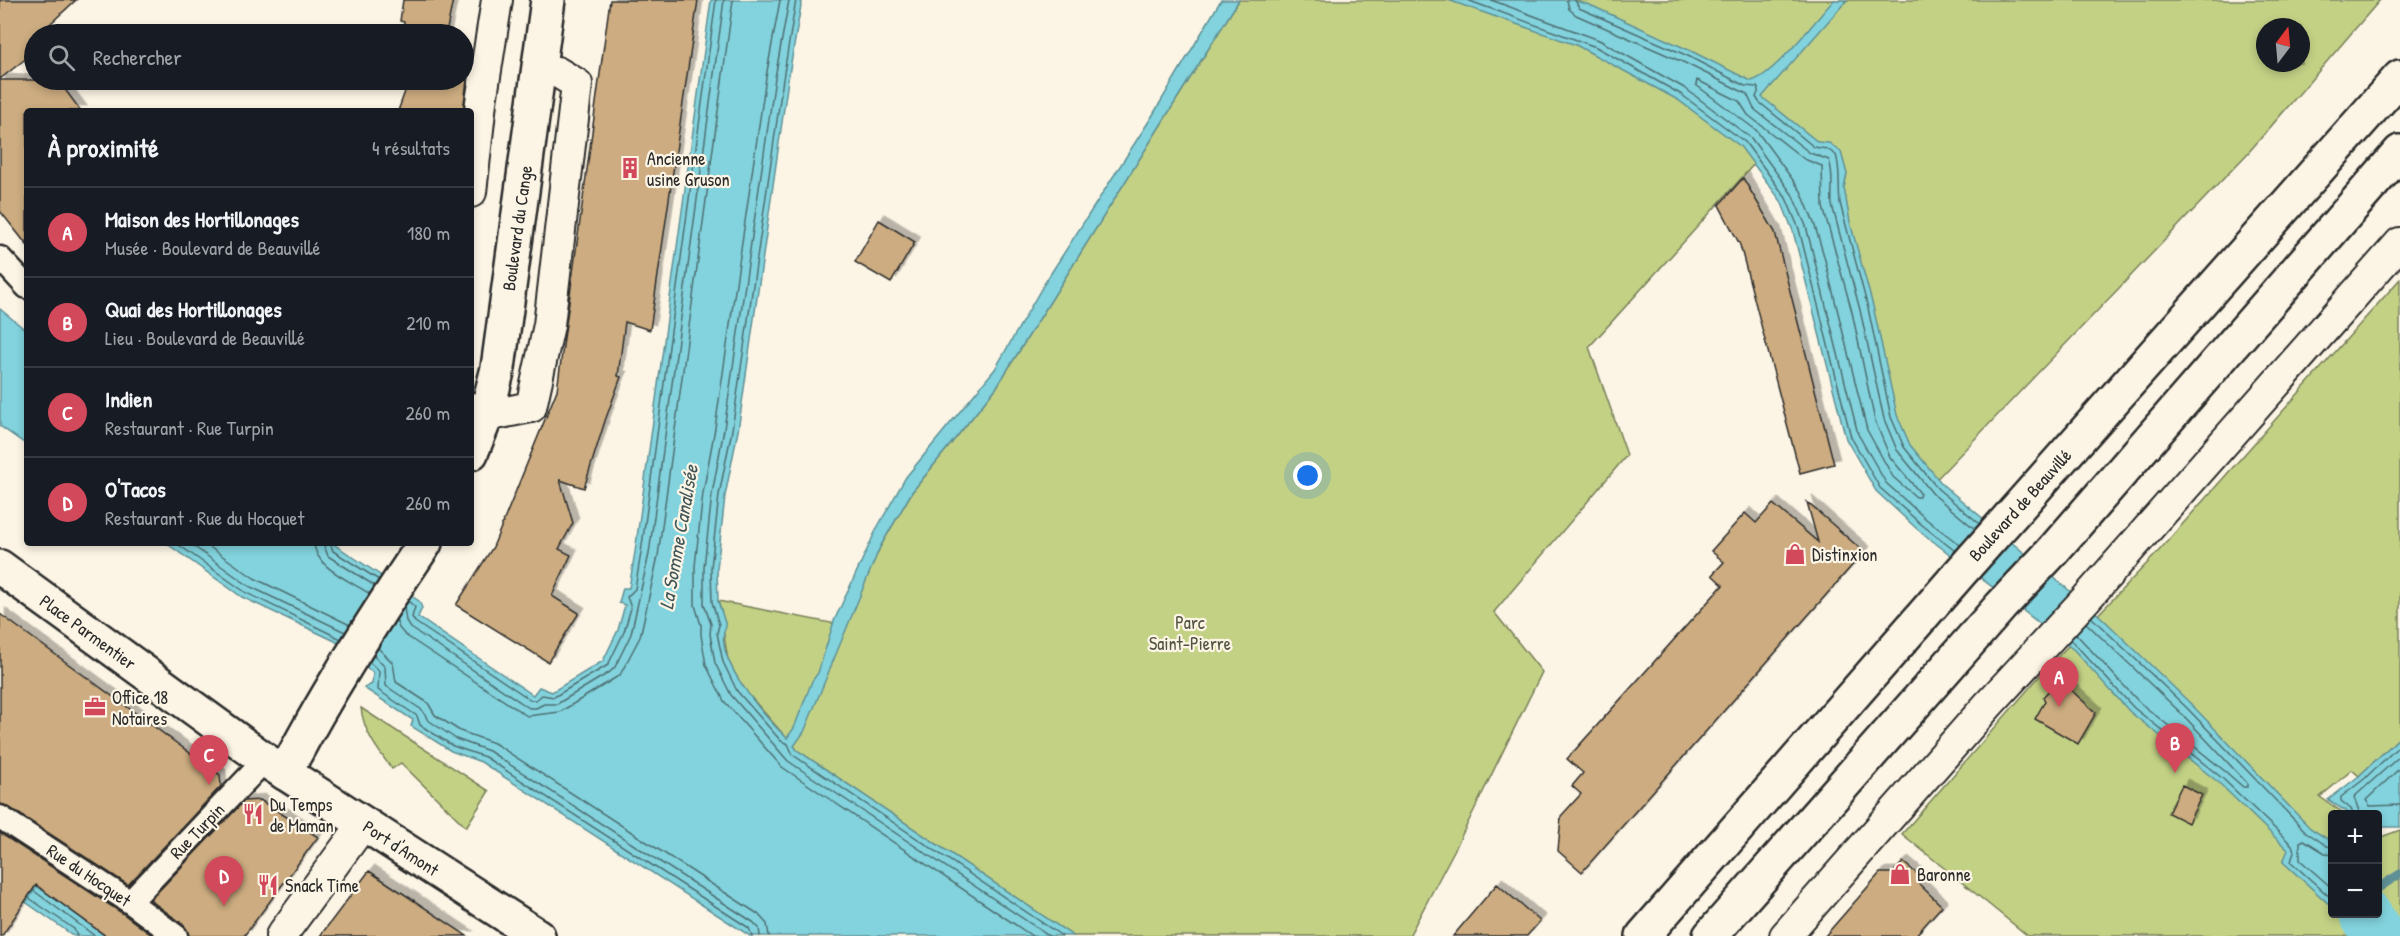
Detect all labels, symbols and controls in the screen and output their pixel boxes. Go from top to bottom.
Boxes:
north arrow [2256,18,2310,72]
search box [24,24,474,90]
icon: search [45,41,78,74]
text: Rechercher [93,42,182,72]
text: À proximité [48,130,159,165]
text: 4 résultats [372,134,450,161]
place label: Ancienne usine Gruson [647,146,730,192]
building icon: Ancienne usine Gruson [618,156,642,180]
street label: Boulevard du Cange [496,164,538,292]
text: Maison des Hortillonages [105,204,299,234]
text: A [63,219,72,246]
text: 180 m [407,219,450,246]
text: Musée · Boulevard de Beauvillé [105,234,321,261]
text: Quai des Hortillonages [105,294,282,324]
text: B [62,309,73,336]
text: 210 m [406,309,450,336]
text: Lieu · Boulevard de Beauvillé [105,324,305,351]
text: Indien [105,384,152,414]
text: C [62,399,73,426]
text: 260 m [406,399,450,426]
text: Restaurant · Rue Turpin [105,414,274,441]
street label: Boulevard de Beauvillé [1963,444,2077,566]
your location [1293,461,1322,490]
water label: La Somme Canalisée [652,462,704,611]
text: O'Tacos [105,474,166,504]
text: D [63,489,72,516]
text: 260 m [406,489,450,516]
text: Restaurant · Rue du Hocquet [105,504,304,531]
shop icon: Distinxion [1783,542,1807,566]
place label: Distinxion [1812,542,1877,567]
street label: Place Parmentier [35,589,141,675]
park label: Parc Saint-Pierre [1149,610,1231,656]
pin: A [2040,658,2078,707]
place label: Office 18 Notaires [112,685,168,731]
office icon: Office 18 Notaires [83,695,107,719]
pin: B [2156,724,2194,773]
pin: C [190,736,228,785]
place label: Du Temps de Maman [270,792,334,838]
street label: Rue Turpin [164,797,230,865]
restaurant icon: Du Temps de Maman [241,802,265,826]
map controls [2328,810,2382,918]
button: + [2328,810,2382,864]
street label: Port d'Amont [358,814,444,882]
street label: Rue du Hocquet [42,838,137,913]
pin: D [204,856,244,906]
shop icon: Baronne [1888,862,1912,886]
place label: Baronne [1917,862,1971,887]
button: − [2328,864,2382,918]
restaurant icon: Snack Time [256,873,280,897]
place label: Snack Time [285,873,359,898]

